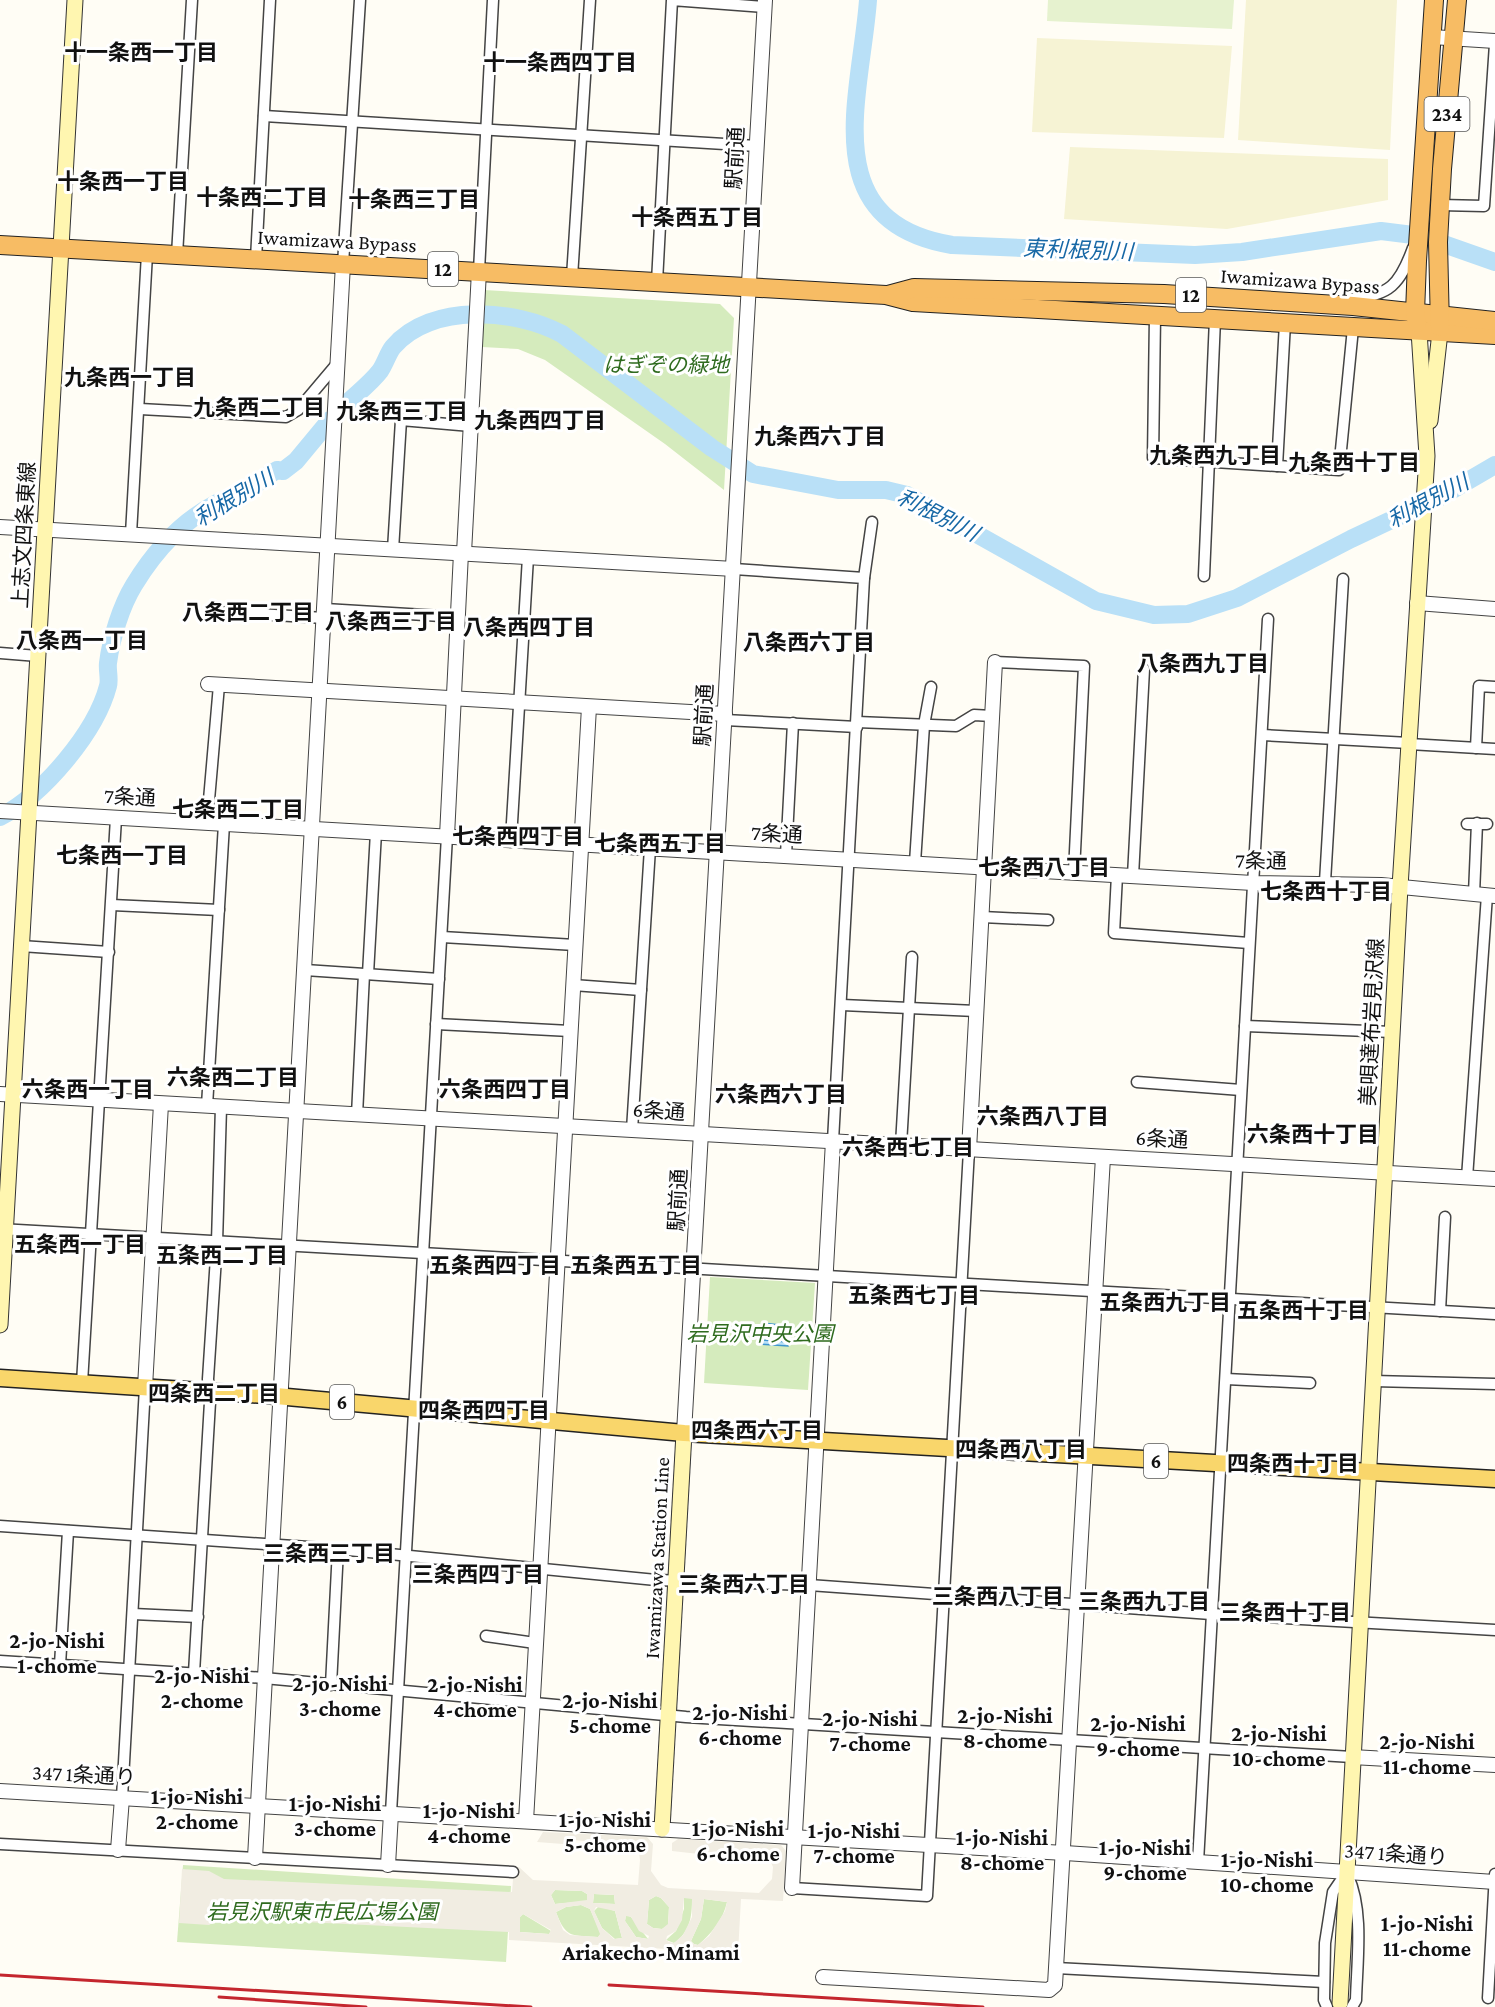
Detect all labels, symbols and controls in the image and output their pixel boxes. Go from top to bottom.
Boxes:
district label: 十一条西一丁目 [64,40,218,65]
district label: 十一条西四丁目 [483,50,637,75]
road number: 234 [1424,97,1470,131]
street label: 駅前通 [721,126,749,190]
district label: 十条西一丁目 [57,169,189,194]
district label: 十条西二丁目 [196,185,328,210]
district label: 十条西三丁目 [348,187,480,212]
district label: 十条西五丁目 [631,205,763,230]
street label: Iwamizawa Bypass [257,225,417,257]
water label: 東利根別川 [1023,236,1135,264]
road number: 12 [428,252,458,286]
street label: Iwamizawa Bypass [1220,263,1380,299]
road number: 12 [1176,278,1206,312]
park label: はぎぞの緑地 [603,353,731,377]
district label: 九条西一丁目 [64,365,196,390]
district label: 九条西二丁目 [193,395,325,420]
district label: 九条西三丁目 [336,399,468,424]
district label: 九条西四丁目 [474,408,606,433]
district label: 九条西六丁目 [754,424,886,449]
district label: 九条西九丁目 [1149,443,1281,468]
district label: 九条西十丁目 [1288,450,1420,475]
street label: 上志文四条東線 [8,461,40,609]
water label: 利根別川 [190,464,280,531]
water label: 利根別川 [1383,468,1474,533]
water label: 利根別川 [893,484,985,547]
district label: 八条西二丁目 [182,600,314,625]
district label: 八条西三丁目 [325,609,457,634]
district label: 八条西四丁目 [463,615,595,640]
district label: 八条西一丁目 [16,628,148,653]
district label: 八条西六丁目 [743,630,875,655]
district label: 八条西九丁目 [1137,651,1269,676]
street label: 駅前通 [690,683,718,747]
street label: 7条通 [104,784,156,810]
district label: 七条西二丁目 [172,797,304,822]
street label: 7条通 [751,821,803,847]
district label: 七条西四丁目 [452,824,584,849]
district label: 七条西五丁目 [594,831,726,856]
district label: 七条西一丁目 [56,843,188,868]
street label: 7条通 [1235,849,1287,873]
district label: 七条西八丁目 [978,855,1110,880]
district label: 七条西十丁目 [1260,879,1392,904]
street label: 美唄達布岩見沢線 [1356,937,1388,1107]
district label: 六条西二丁目 [167,1065,299,1090]
district label: 六条西一丁目 [22,1077,154,1102]
district label: 六条西四丁目 [439,1077,571,1102]
district label: 六条西六丁目 [715,1082,847,1107]
street label: 6条通 [632,1097,686,1125]
district label: 六条西八丁目 [977,1104,1109,1129]
district label: 六条西十丁目 [1247,1122,1379,1147]
street label: 6条通 [1135,1126,1189,1152]
district label: 六条西七丁目 [842,1135,974,1160]
street label: 駅前通 [664,1168,692,1232]
district label: 五条西一丁目 [14,1232,146,1257]
district label: 五条西二丁目 [156,1243,288,1268]
district label: 五条西四丁目 [429,1253,561,1278]
district label: 五条西五丁目 [570,1253,702,1278]
district label: 五条西七丁目 [848,1283,980,1308]
district label: 五条西九丁目 [1099,1290,1231,1315]
district label: 五条西十丁目 [1237,1298,1369,1323]
park label: 岩見沢中央公園 [687,1322,836,1346]
district label: 四条西二丁目 [148,1381,280,1406]
road number: 6 [330,1385,354,1419]
district label: 四条西四丁目 [418,1398,550,1423]
district label: 四条西六丁目 [691,1418,823,1443]
district label: 四条西八丁目 [955,1437,1087,1462]
road number: 6 [1144,1444,1168,1478]
district label: 四条西十丁目 [1227,1451,1359,1476]
street label: Iwamizawa Station Line [640,1456,674,1660]
district label: 三条西三丁目 [263,1541,395,1566]
district label: 三条西四丁目 [412,1562,544,1587]
district label: 三条西六丁目 [678,1572,810,1597]
district label: 三条西八丁目 [932,1584,1064,1609]
district label: 三条西九丁目 [1078,1589,1210,1614]
district label: 三条西十丁目 [1219,1600,1351,1625]
district label: 2-jo-Nishi 1-chome [9,1628,105,1678]
district label: 2-jo-Nishi 2-chome [154,1663,250,1713]
district label: 2-jo-Nishi 3-chome [292,1671,388,1721]
district label: 2-jo-Nishi 4-chome [427,1672,523,1722]
district label: 2-jo-Nishi 5-chome [562,1688,658,1738]
district label: 2-jo-Nishi 6-chome [692,1700,788,1750]
district label: 2-jo-Nishi 8-chome [957,1703,1053,1753]
district label: 2-jo-Nishi 7-chome [822,1706,918,1756]
district label: 2-jo-Nishi 9-chome [1090,1711,1186,1761]
district label: 2-jo-Nishi 10-chome [1231,1721,1327,1771]
district label: 2-jo-Nishi 11-chome [1379,1729,1475,1779]
street label: 347 1条通り [32,1760,136,1790]
district label: 1-jo-Nishi 2-chome [151,1784,244,1834]
district label: 1-jo-Nishi 3-chome [289,1791,382,1841]
district label: 1-jo-Nishi 4-chome [423,1798,516,1848]
district label: 1-jo-Nishi 5-chome [559,1807,652,1857]
district label: 1-jo-Nishi 6-chome [692,1816,785,1866]
district label: 1-jo-Nishi 7-chome [808,1818,901,1868]
district label: 1-jo-Nishi 8-chome [956,1825,1049,1875]
district label: 1-jo-Nishi 9-chome [1099,1835,1192,1885]
street label: 347 1条通り [1343,1838,1449,1870]
district label: 1-jo-Nishi 10-chome [1220,1847,1314,1897]
park label: 岩見沢駅東市民広場公園 [207,1900,440,1924]
district label: 1-jo-Nishi 11-chome [1381,1911,1474,1961]
district label: Ariakecho-Minami [561,1940,740,1965]

